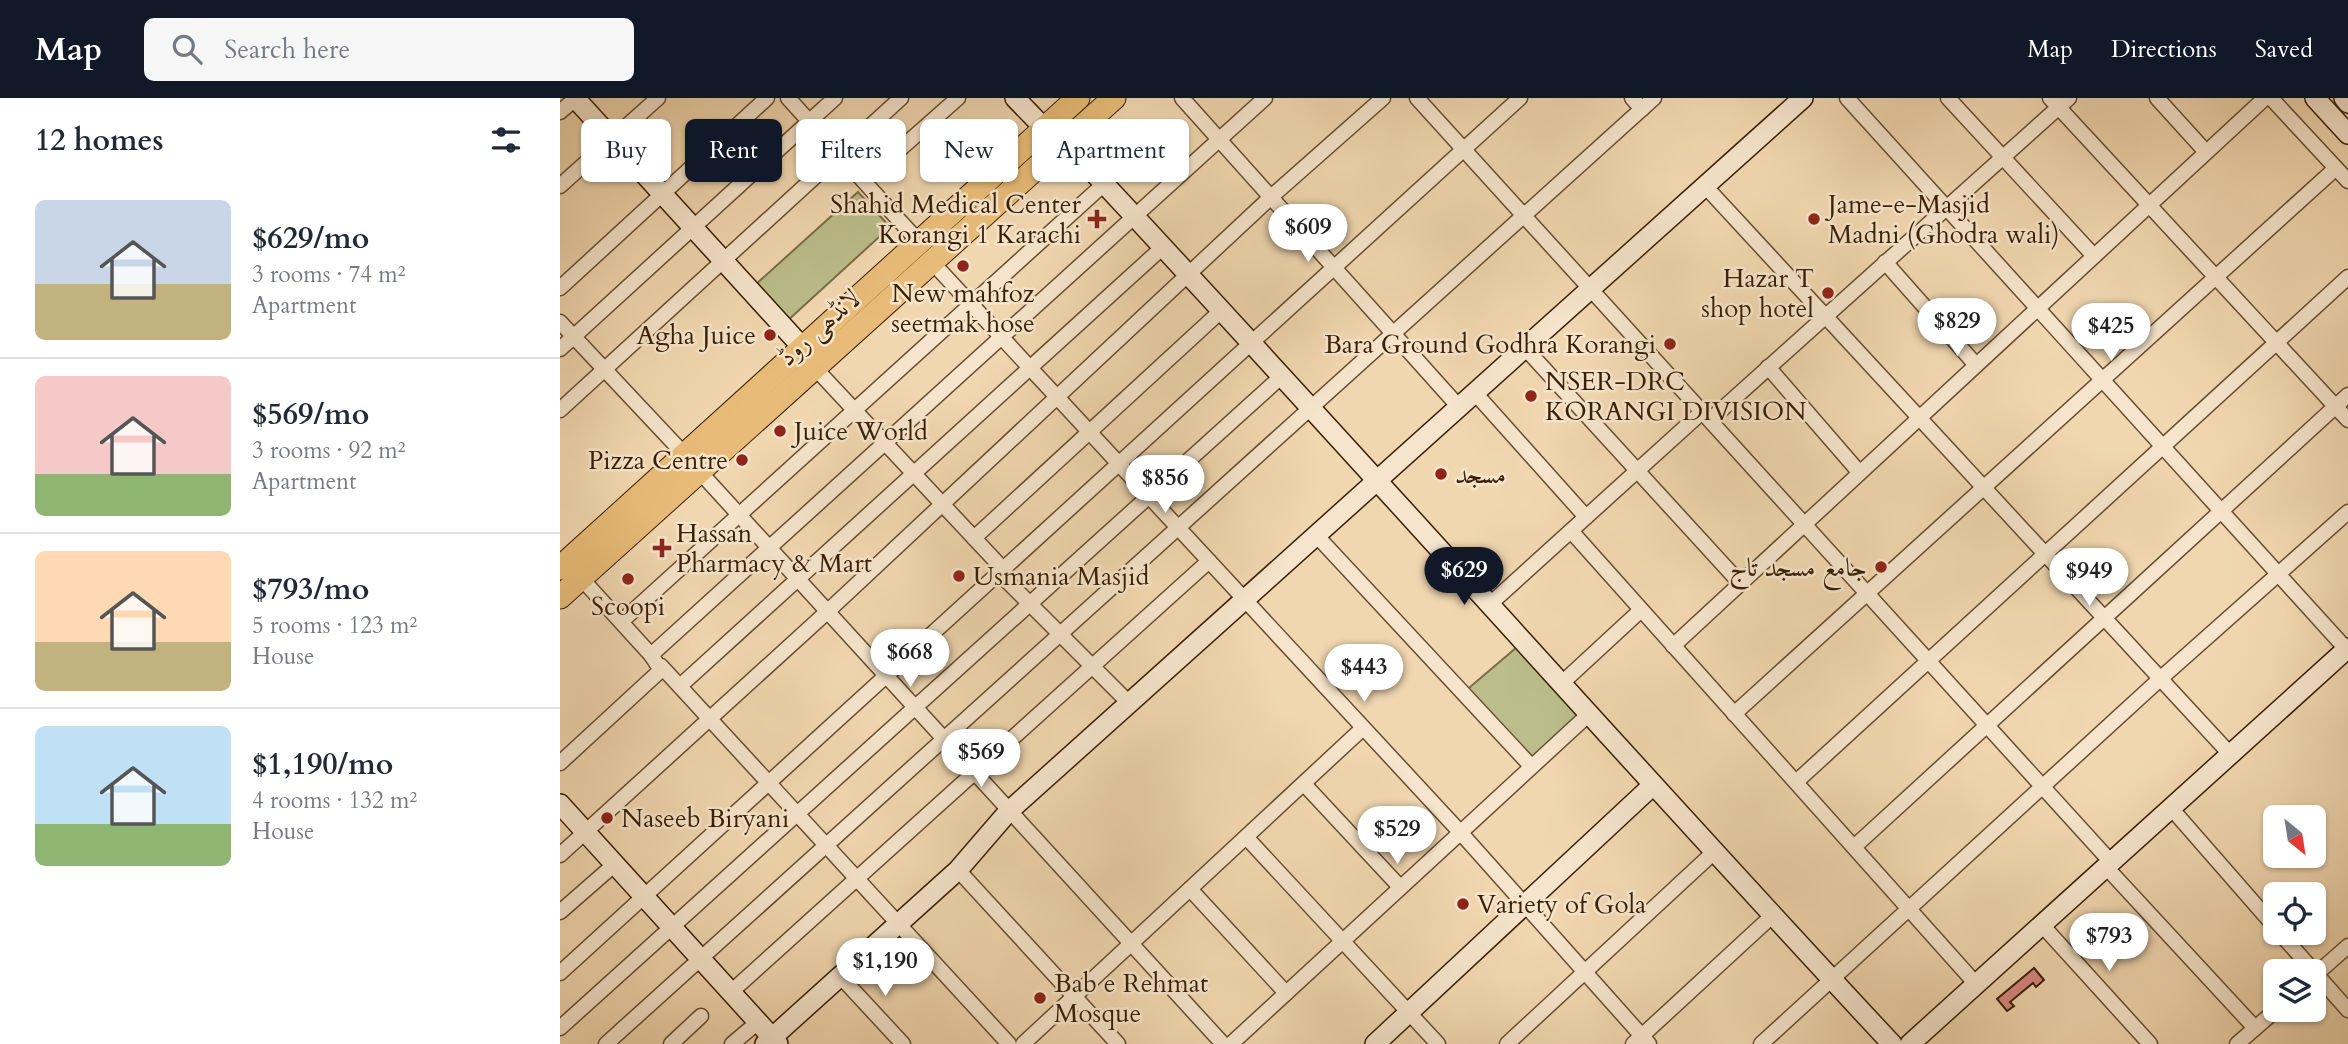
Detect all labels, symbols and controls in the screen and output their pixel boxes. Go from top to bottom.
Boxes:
search box [144,18,634,81]
text: Map [35,27,102,72]
icon: search [168,30,206,68]
text: Search here [224,32,350,67]
text: Map [2027,33,2073,66]
text: Directions [2111,33,2217,66]
text: Saved [2255,33,2313,66]
chip: Buy [581,119,671,182]
chip: Rent [685,119,782,182]
chip: Filters [796,119,906,182]
chip: New [920,119,1018,182]
chip: Apartment [1032,119,1189,182]
text: 12 homes [35,120,164,161]
icon: filters [487,121,525,159]
place label: Shahid Medical Center Korangi 1 Karachi [830,187,1082,252]
place label: Jame-e-Masjid Madni (Ghodra wali) [1824,187,2060,252]
pin: $609 [1267,204,1349,264]
marker: Shahid Medical Center Korangi 1 Karachi [1087,209,1107,229]
text: $609 [1284,211,1332,242]
marker: Jame-e-Masjid Madni (Ghodra wali) [1806,211,1822,227]
text: $629/mo [252,218,369,259]
icon: home [91,228,175,312]
marker: New mahfoz seetmak hose [955,258,971,274]
text: 3 rooms · 74 m² [252,259,405,290]
place label: Hazar T shop hotel [1701,261,1814,326]
place label: New mahfoz seetmak hose [891,276,1035,341]
street label: لانڈھی روڈ [770,281,868,374]
marker: Hazar T shop hotel [1820,285,1836,301]
text: Apartment [252,290,356,321]
pin: $829 [1916,299,1998,358]
pin: $425 [2070,303,2152,363]
text: $829 [1933,305,1981,336]
text: $425 [2087,310,2135,341]
place label: Agha Juice [636,318,756,353]
marker: Agha Juice [762,327,778,343]
place label: Bara Ground Godhra Korangi [1324,327,1656,362]
marker: Bara Ground Godhra Korangi [1662,336,1678,352]
place label: NSER-DRC KORANGI DIVISION [1545,364,1806,429]
marker: NSER-DRC KORANGI DIVISION [1523,388,1539,404]
text: $569/mo [252,394,369,435]
icon: home [91,404,175,488]
place label: Juice World [790,414,928,449]
marker: Juice World [772,423,788,439]
text: 3 rooms · 92 m² [252,435,405,466]
place label: Pizza Centre [588,443,728,478]
marker: Pizza Centre [734,452,750,468]
pin: $856 [1124,456,1206,515]
place label: مسجد [1455,457,1506,492]
text: $856 [1141,462,1189,493]
text: Apartment [252,466,356,497]
marker: مسجد [1433,466,1449,482]
place label: Hassan Pharmacy & Mart [676,516,872,581]
marker: Hassan Pharmacy & Mart [654,540,670,556]
pin: $629 [1423,547,1505,607]
pin: $949 [2048,548,2130,608]
place label: جامع مسجد تاج [1729,550,1867,591]
text: $629 [1440,554,1488,585]
text: $949 [2065,555,2113,586]
place label: Usmania Masjid [973,559,1150,594]
marker: جامع مسجد تاج [1873,559,1889,575]
marker: Usmania Masjid [951,568,967,584]
text: $793/mo [252,569,369,610]
marker: Scoopi [620,571,636,587]
icon: home [91,579,175,663]
place label: Scoopi [591,589,665,624]
text: 5 rooms · 123 m² [252,610,417,641]
pin: $668 [869,630,951,689]
text: $668 [886,636,934,667]
text: House [252,641,314,672]
pin: $443 [1323,644,1405,704]
text: $443 [1340,651,1388,682]
pin: $569 [940,730,1022,789]
text: $569 [957,736,1005,767]
text: $1,190/mo [252,744,393,785]
icon: home [91,754,175,838]
text: 4 rooms · 132 m² [252,785,417,816]
place label: Naseeb Biryani [621,801,789,836]
north arrow [2263,805,2326,868]
map controls [2263,805,2326,1022]
pin: $529 [1356,806,1438,866]
marker: Naseeb Biryani [599,810,615,826]
text: $529 [1373,813,1421,844]
text: House [252,816,314,847]
button: locate [2263,882,2326,945]
place label: Variety of Gola [1477,887,1646,922]
marker: Variety of Gola [1455,896,1471,912]
pin: $793 [2068,914,2150,973]
text: $793 [2085,920,2133,951]
pin: $1,190 [828,939,942,998]
text: $1,190 [852,945,918,976]
button: layers [2263,959,2326,1022]
place label: Bab e Rehmat Mosque [1054,966,1208,1031]
marker: Bab e Rehmat Mosque [1032,990,1048,1006]

